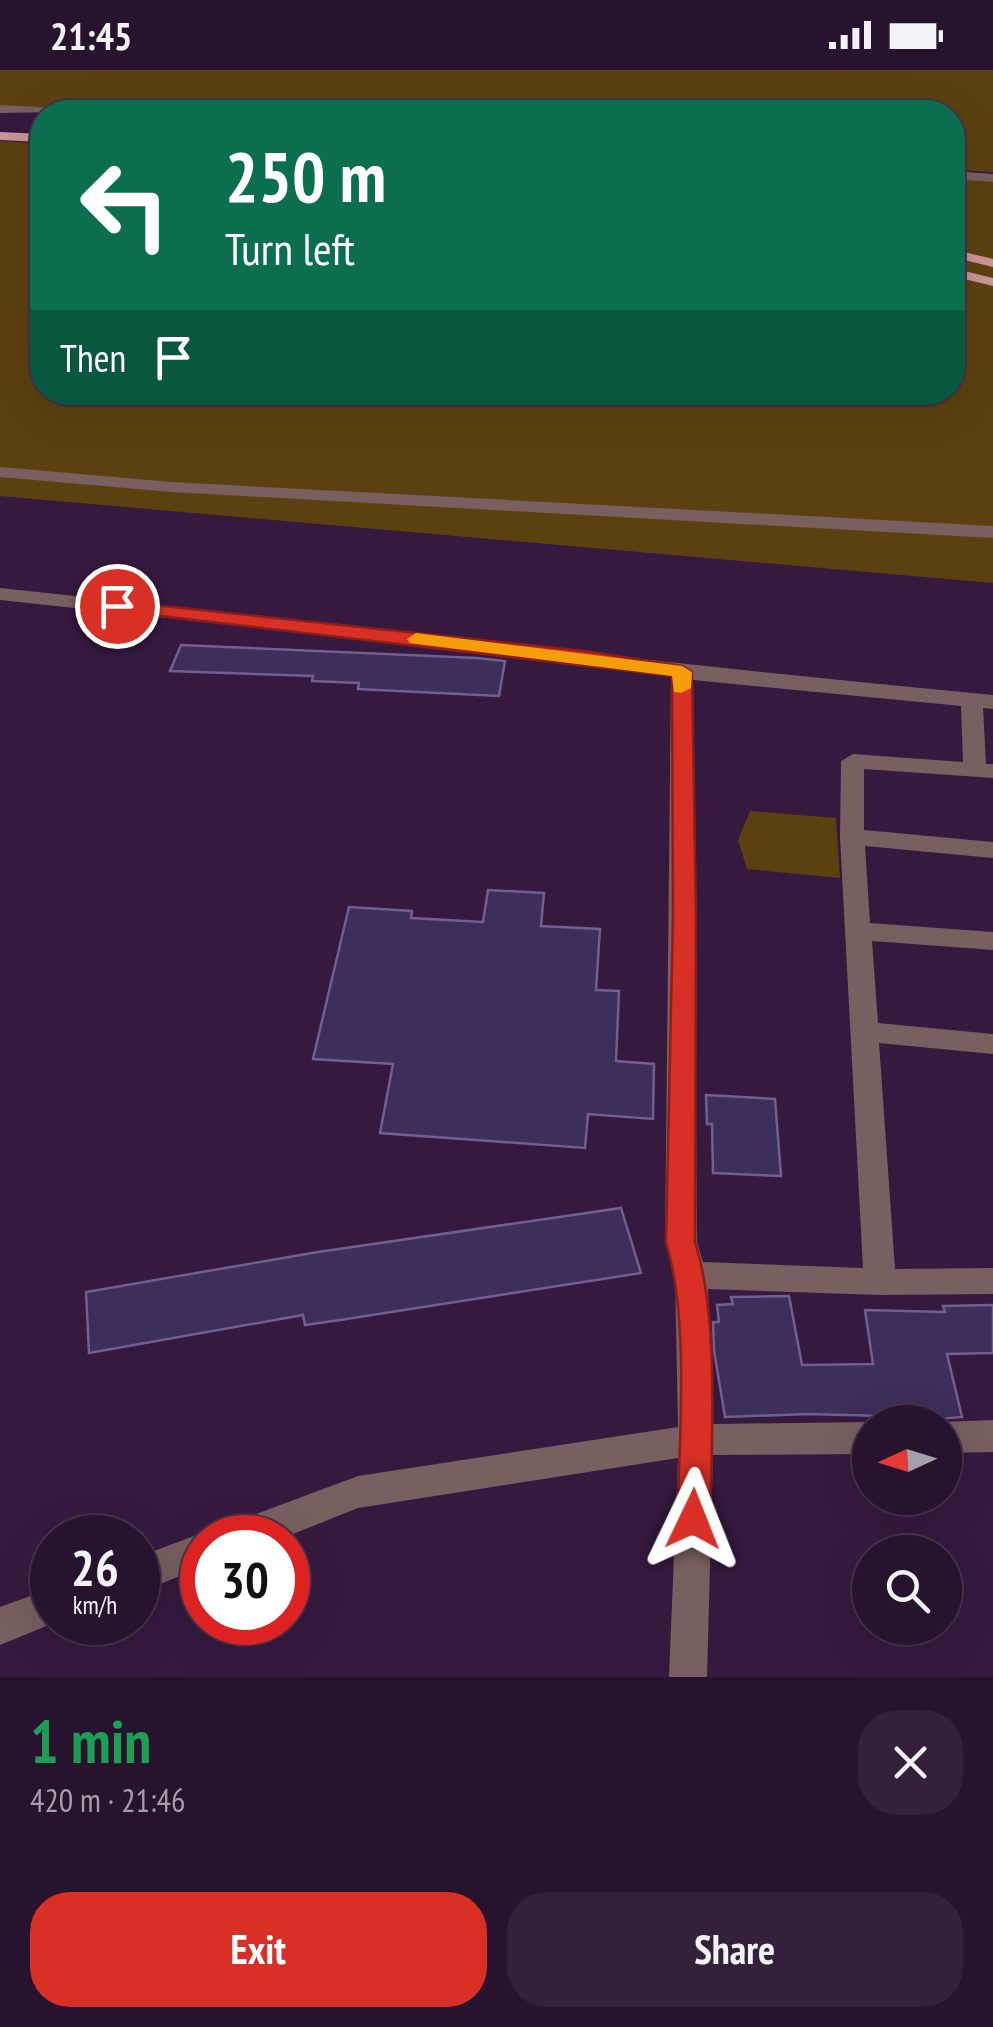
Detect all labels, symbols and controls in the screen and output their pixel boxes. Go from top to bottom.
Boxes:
text: 21:45 [50,11,132,60]
text: 250 m [225,131,386,221]
icon: left [60,140,190,270]
text: Turn left [225,219,355,277]
icon: arrive [146,330,201,385]
text: Then [60,333,126,382]
pin [75,564,160,649]
icon: arrive [90,579,145,634]
north arrow [852,1405,962,1515]
map controls [852,1405,962,1645]
position arrow [641,1467,745,1571]
speed limit sign: 30 [180,1515,310,1645]
text: 26 [71,1535,119,1600]
button: search [852,1535,962,1645]
text: km/h [73,1589,117,1621]
text: 1 min [30,1702,151,1780]
button: close [858,1710,963,1815]
text: 420 m · 21:46 [30,1779,185,1821]
button: Exit [30,1892,487,2007]
button: Share [507,1892,963,2007]

